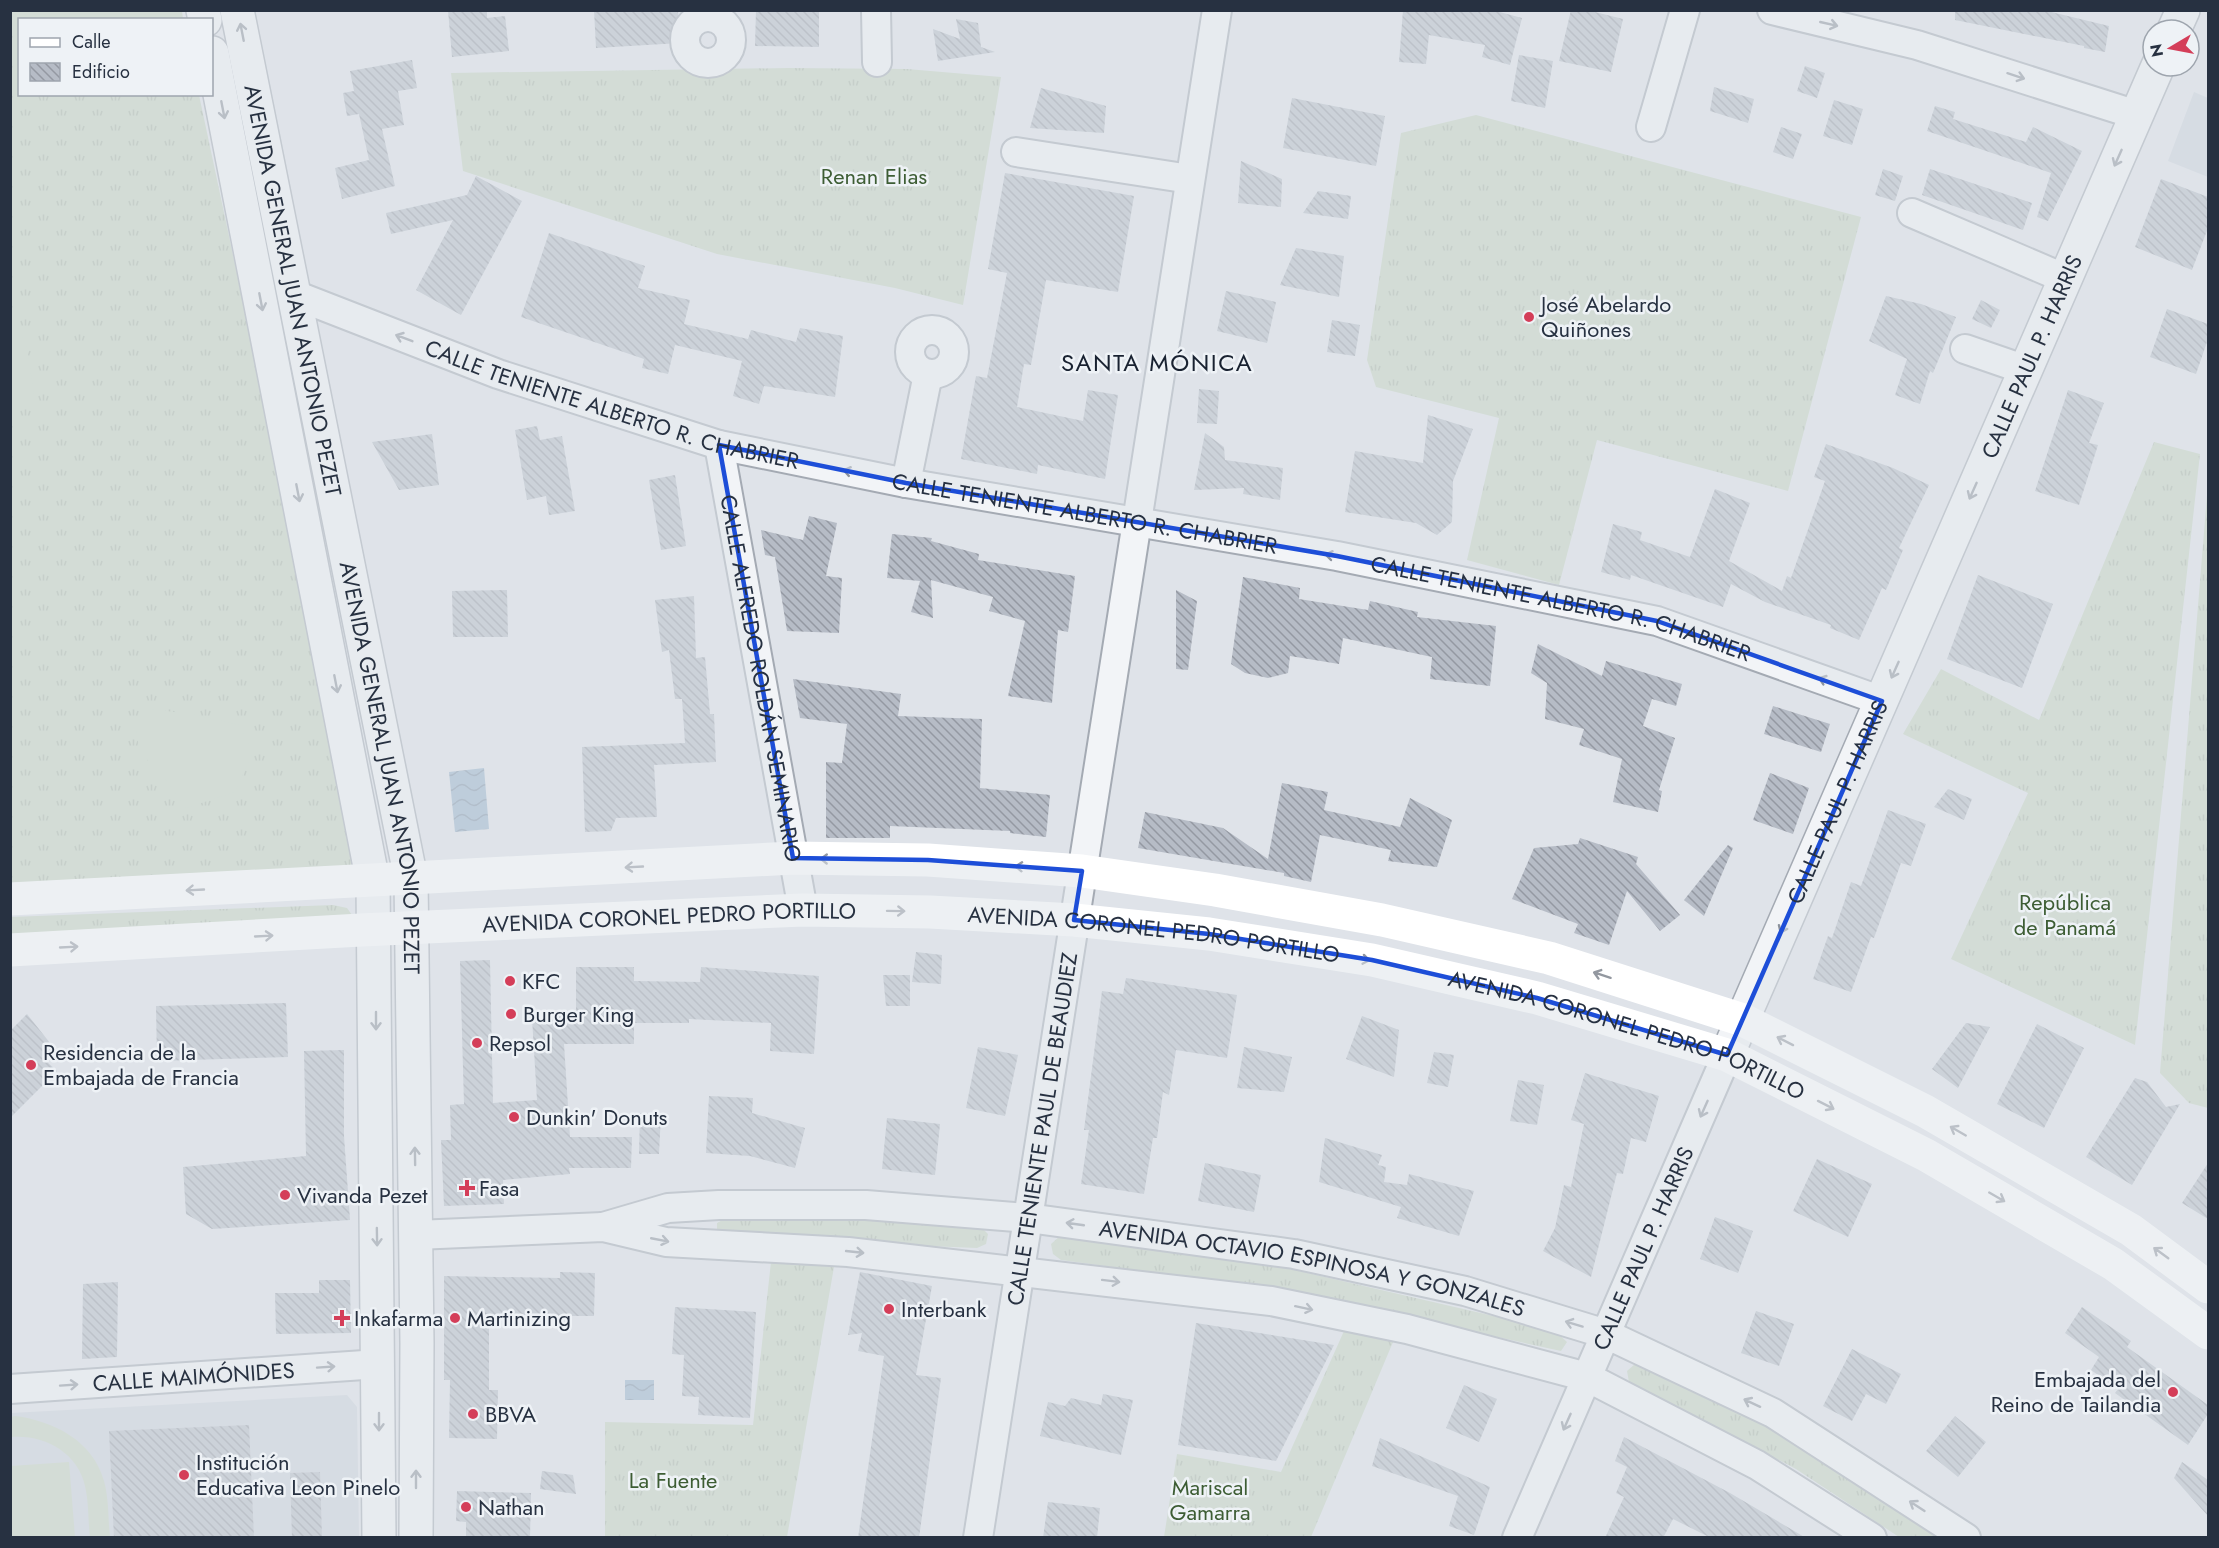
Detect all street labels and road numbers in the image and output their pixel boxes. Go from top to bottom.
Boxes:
street label: AVENIDA GENERAL JUAN ANTONIO PEZET [236,82,350,500]
street label: CALLE PAUL P. HARRIS [1973,250,2090,463]
street label: CALLE TENIENTE ALBERTO R. CHABRIER [420,331,802,477]
street label: CALLE TENIENTE ALBERTO R. CHABRIER [889,465,1280,562]
street label: CALLE ALFREDO ROLDÁN SEMINARIO [712,492,810,865]
street label: CALLE TENIENTE ALBERTO R. CHABRIER [1368,547,1756,669]
street label: AVENIDA GENERAL JUAN ANTONIO PEZET [332,558,428,975]
street label: CALLE PAUL P. HARRIS [1779,695,1896,909]
street label: AVENIDA CORONEL PEDRO PORTILLO [481,894,856,940]
street label: AVENIDA CORONEL PEDRO PORTILLO [967,898,1342,971]
street label: CALLE TENIENTE PAUL DE BEAUDIEZ [999,950,1085,1308]
street label: AVENIDA CORONEL PEDRO PORTILLO [1445,962,1810,1108]
street label: CALLE PAUL P. HARRIS [1585,1141,1701,1355]
street label: AVENIDA OCTAVIO ESPINOSA Y GONZALES [1097,1212,1529,1324]
street label: CALLE MAIMÓNIDES [92,1354,296,1399]

